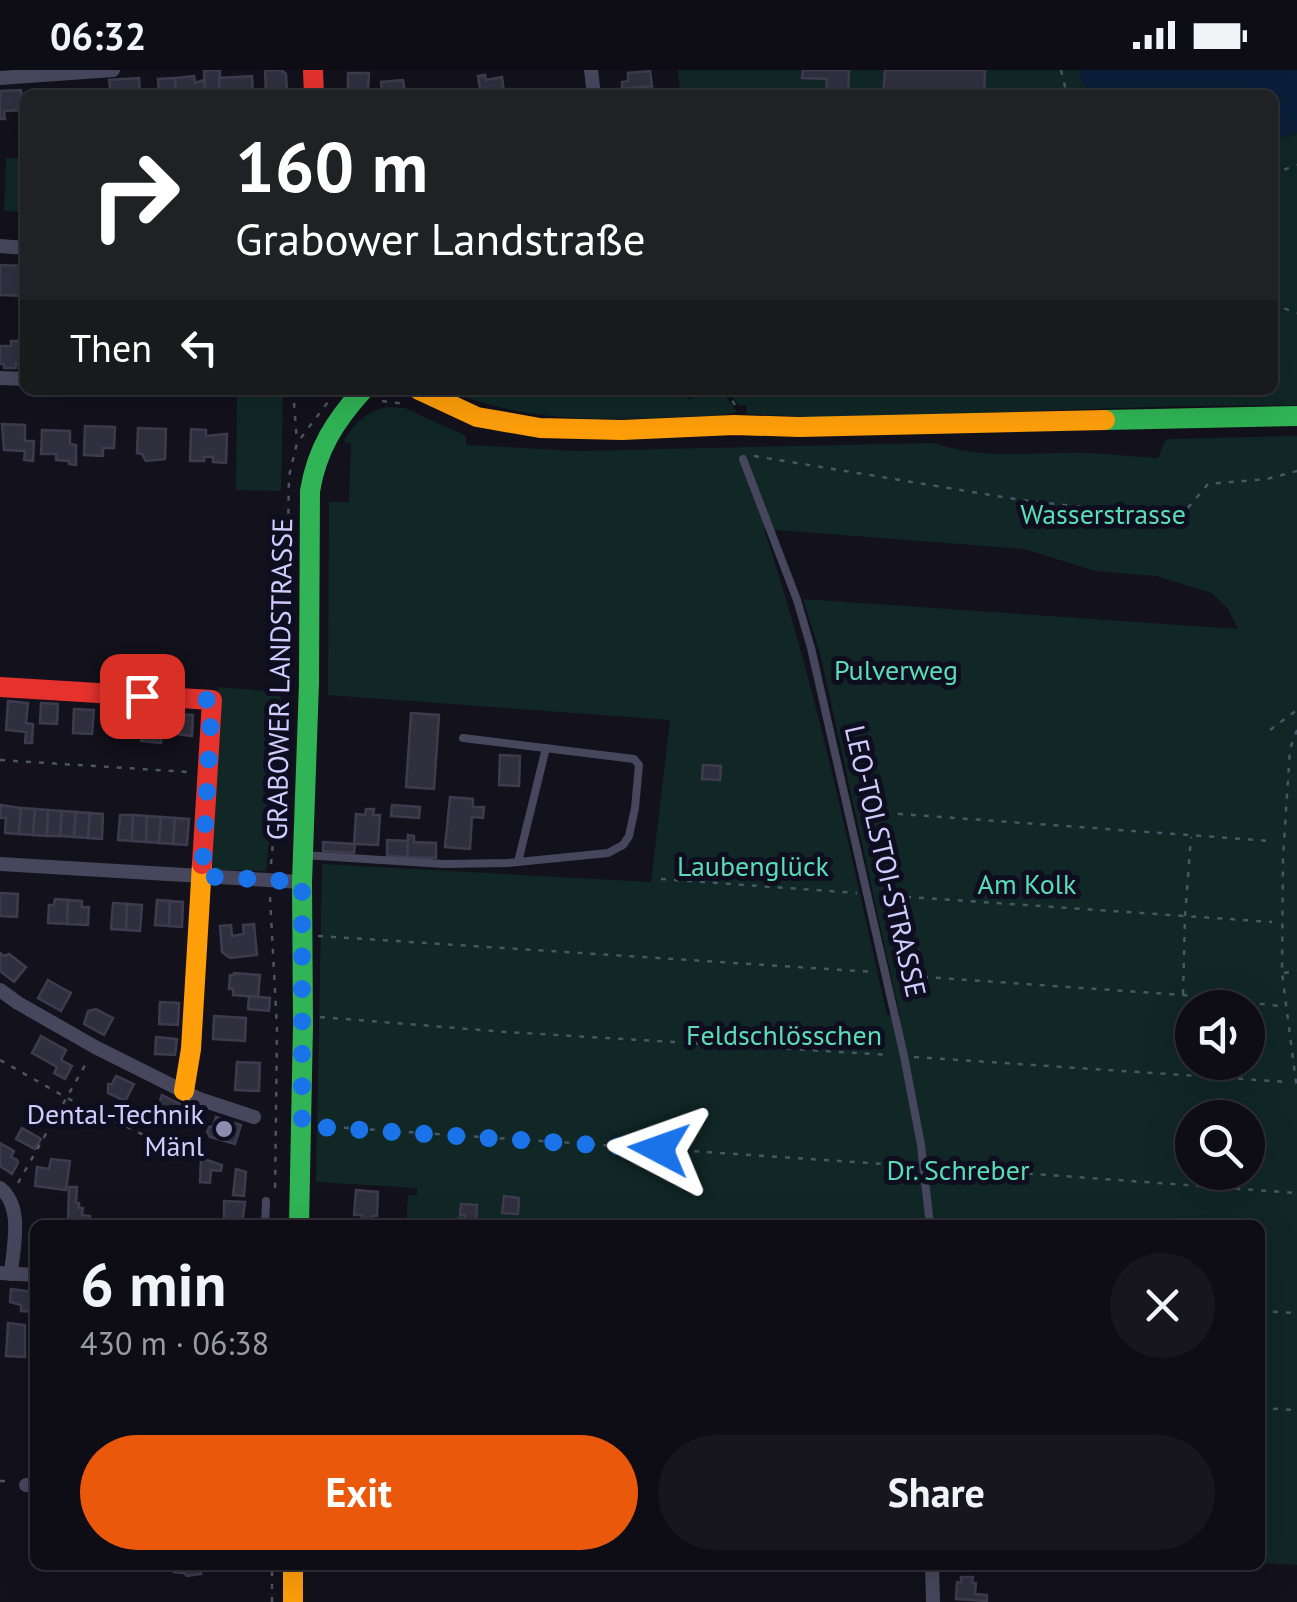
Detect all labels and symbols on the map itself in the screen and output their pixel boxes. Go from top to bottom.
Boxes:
park label: Wasserstrasse [1020,495,1186,532]
street label: GRABOWER LANDSTRASSE [258,518,300,840]
park label: Pulverweg [834,651,958,688]
pin [100,654,185,739]
street label: LEO-TOLSTOI-STRASSE [837,721,935,1001]
park label: Laubenglück [677,847,830,884]
park label: Am Kolk [978,865,1077,902]
park label: Feldschlösschen [686,1016,882,1053]
place label: Dental-Technik Mänl [27,1095,205,1164]
position arrow [607,1097,711,1201]
marker: Dental-Technik Mänl [213,1118,235,1140]
park label: Dr. Schreber [887,1151,1030,1188]

